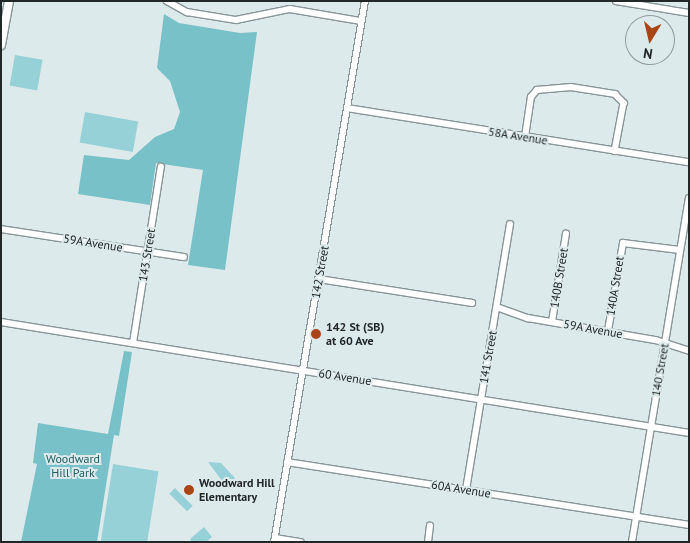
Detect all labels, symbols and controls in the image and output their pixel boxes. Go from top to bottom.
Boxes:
north arrow [625,15,675,65]
text: N [642,44,654,63]
street label: 58A Avenue [487,124,549,148]
street label: 143 Street [136,227,158,283]
street label: 59A Avenue [62,231,124,255]
street label: 142 Street [308,244,332,300]
street label: 140B Street [547,247,571,309]
street label: 140A Street [603,255,627,317]
street label: 59A Avenue [562,317,624,341]
place label: 142 St (SB) at 60 Ave [326,320,384,348]
marker: 142 St (SB) at 60 Ave [310,328,322,340]
street label: 141 Street [476,329,500,385]
street label: 140 Street [648,342,672,398]
street label: 60 Avenue [317,366,373,388]
park label: Woodward Hill Park [46,452,100,480]
place label: Woodward Hill Elementary [199,476,274,504]
street label: 60A Avenue [430,477,492,501]
marker: Woodward Hill Elementary [183,484,195,496]

